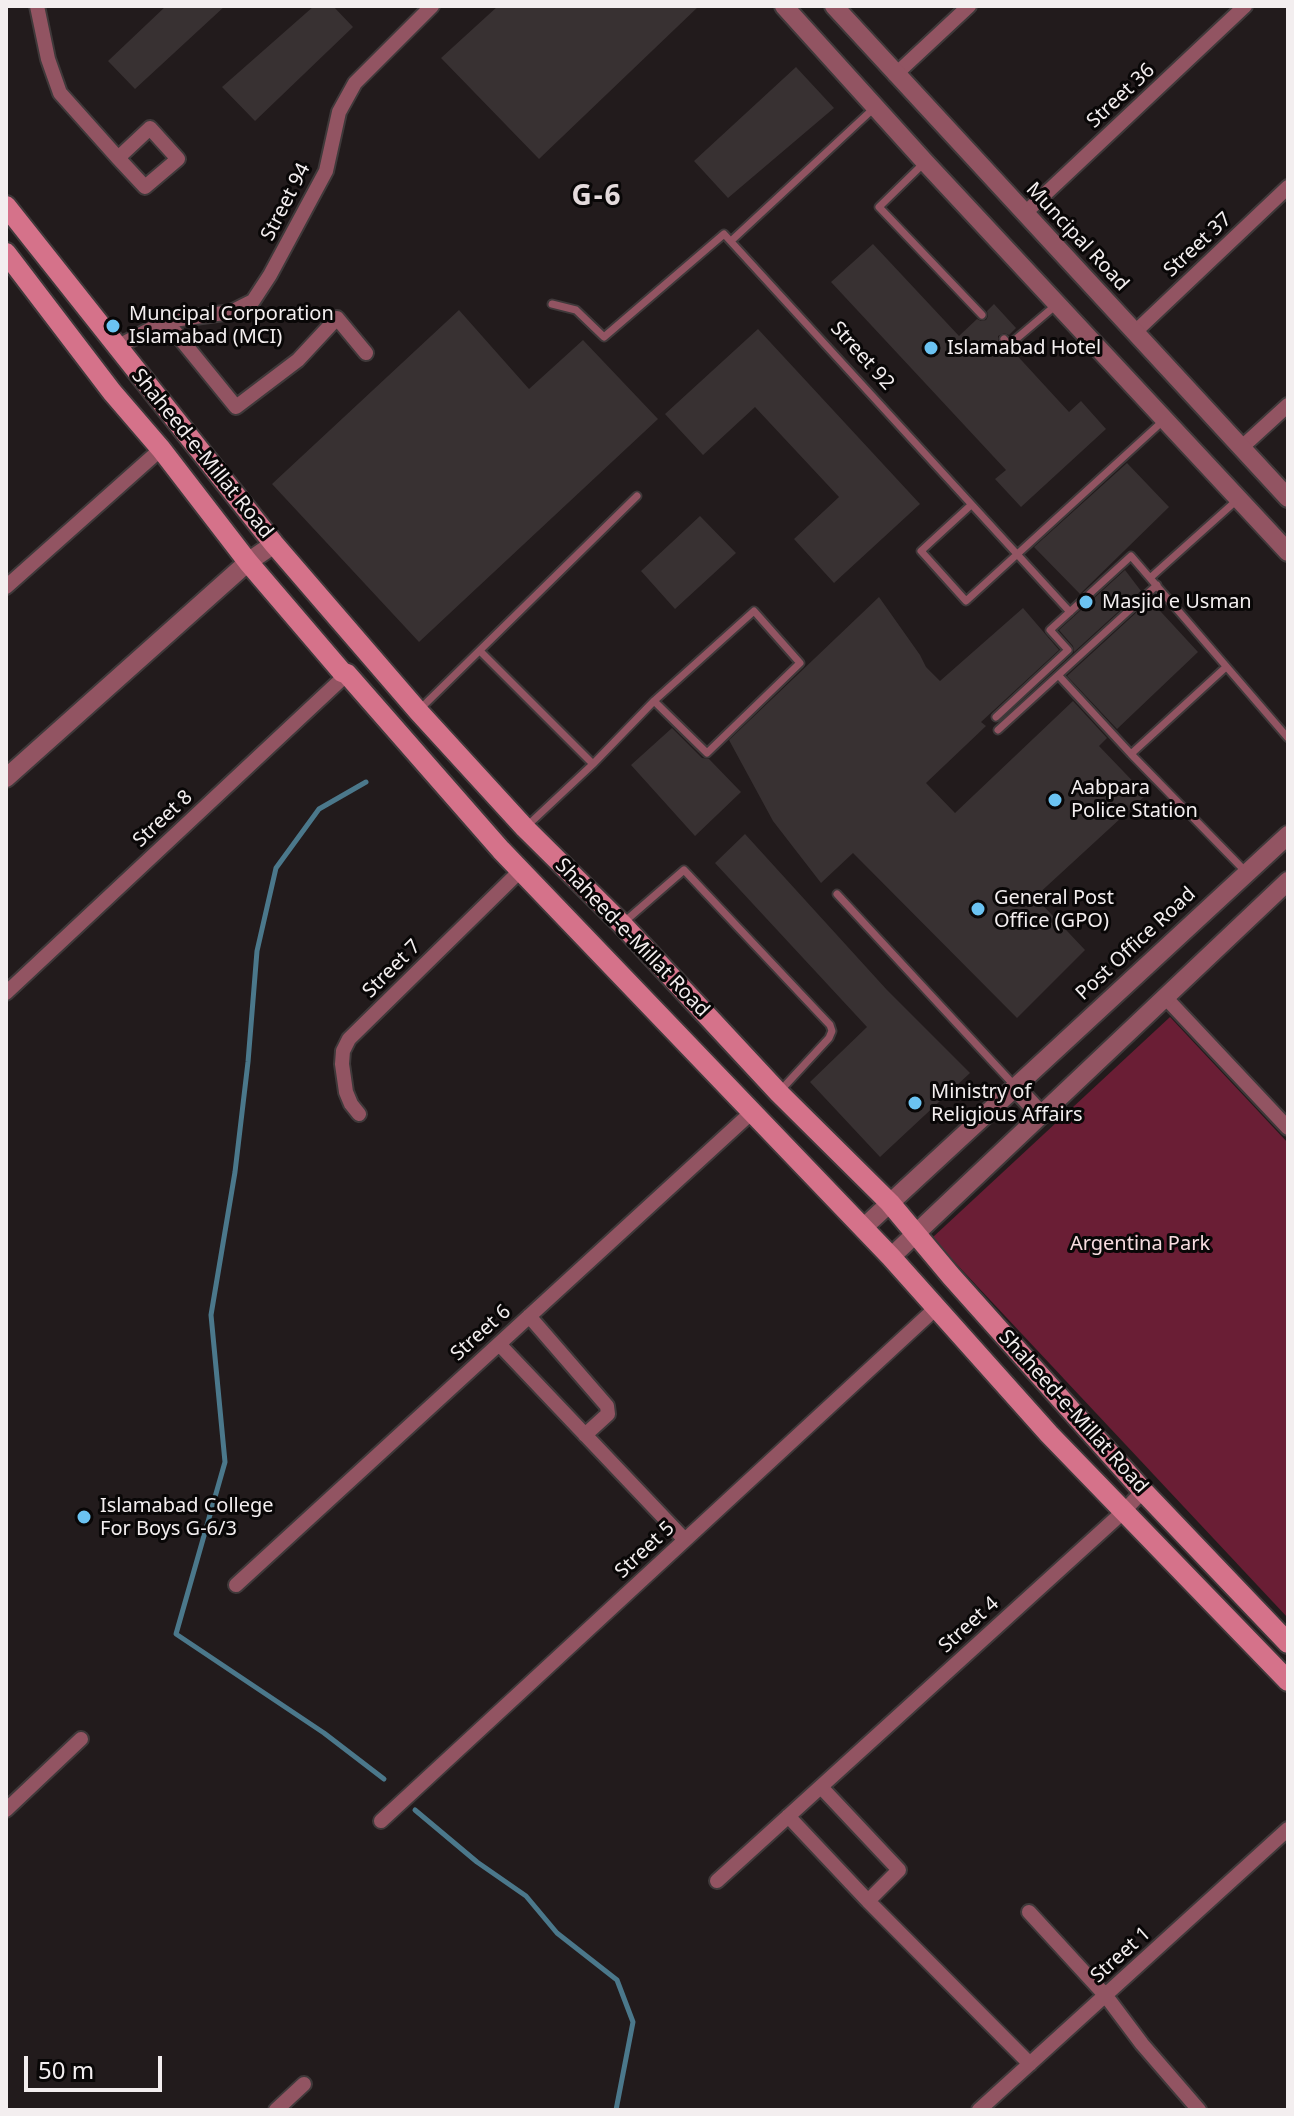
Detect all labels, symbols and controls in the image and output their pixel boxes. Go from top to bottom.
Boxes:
street label: Street 36 [1082,59,1160,133]
street label: Street 94 [256,159,316,245]
street label: Muncipal Road [1021,178,1133,296]
district label: G-6 [571,180,623,214]
street label: Street 37 [1159,208,1237,282]
place label: Muncipal Corporation Islamabad (MCI) [129,302,334,349]
marker: Muncipal Corporation Islamabad (MCI) [104,317,122,335]
street label: Street 92 [825,317,899,395]
place label: Islamabad Hotel [947,336,1101,360]
marker: Islamabad Hotel [922,339,940,357]
street label: Shaheed-e-Millat Road [126,364,278,544]
place label: Masjid e Usman [1102,590,1252,614]
marker: Masjid e Usman [1077,593,1095,611]
place label: Aabpara Police Station [1071,776,1198,823]
street label: Street 8 [128,786,198,852]
marker: Aabpara Police Station [1046,791,1064,809]
street label: Shaheed-e-Millat Road [550,854,714,1022]
street label: Post Office Road [1071,882,1201,1006]
place label: General Post Office (GPO) [994,886,1114,933]
marker: General Post Office (GPO) [969,900,987,918]
street label: Street 7 [358,935,426,1003]
place label: Ministry of Religious Affairs [931,1080,1082,1127]
marker: Ministry of Religious Affairs [906,1094,924,1112]
park label: Argentina Park [1070,1232,1210,1256]
street label: Street 6 [446,1300,516,1366]
street label: Shaheed-e-Millat Road [993,1325,1153,1499]
place label: Islamabad College For Boys G-6/3 [100,1494,274,1541]
marker: Islamabad College For Boys G-6/3 [75,1508,93,1526]
street label: Street 5 [610,1517,680,1583]
street label: Street 4 [934,1592,1004,1658]
street label: Street 1 [1086,1922,1156,1988]
scale bar [28,2040,166,2090]
text: 50 m [38,2053,94,2086]

